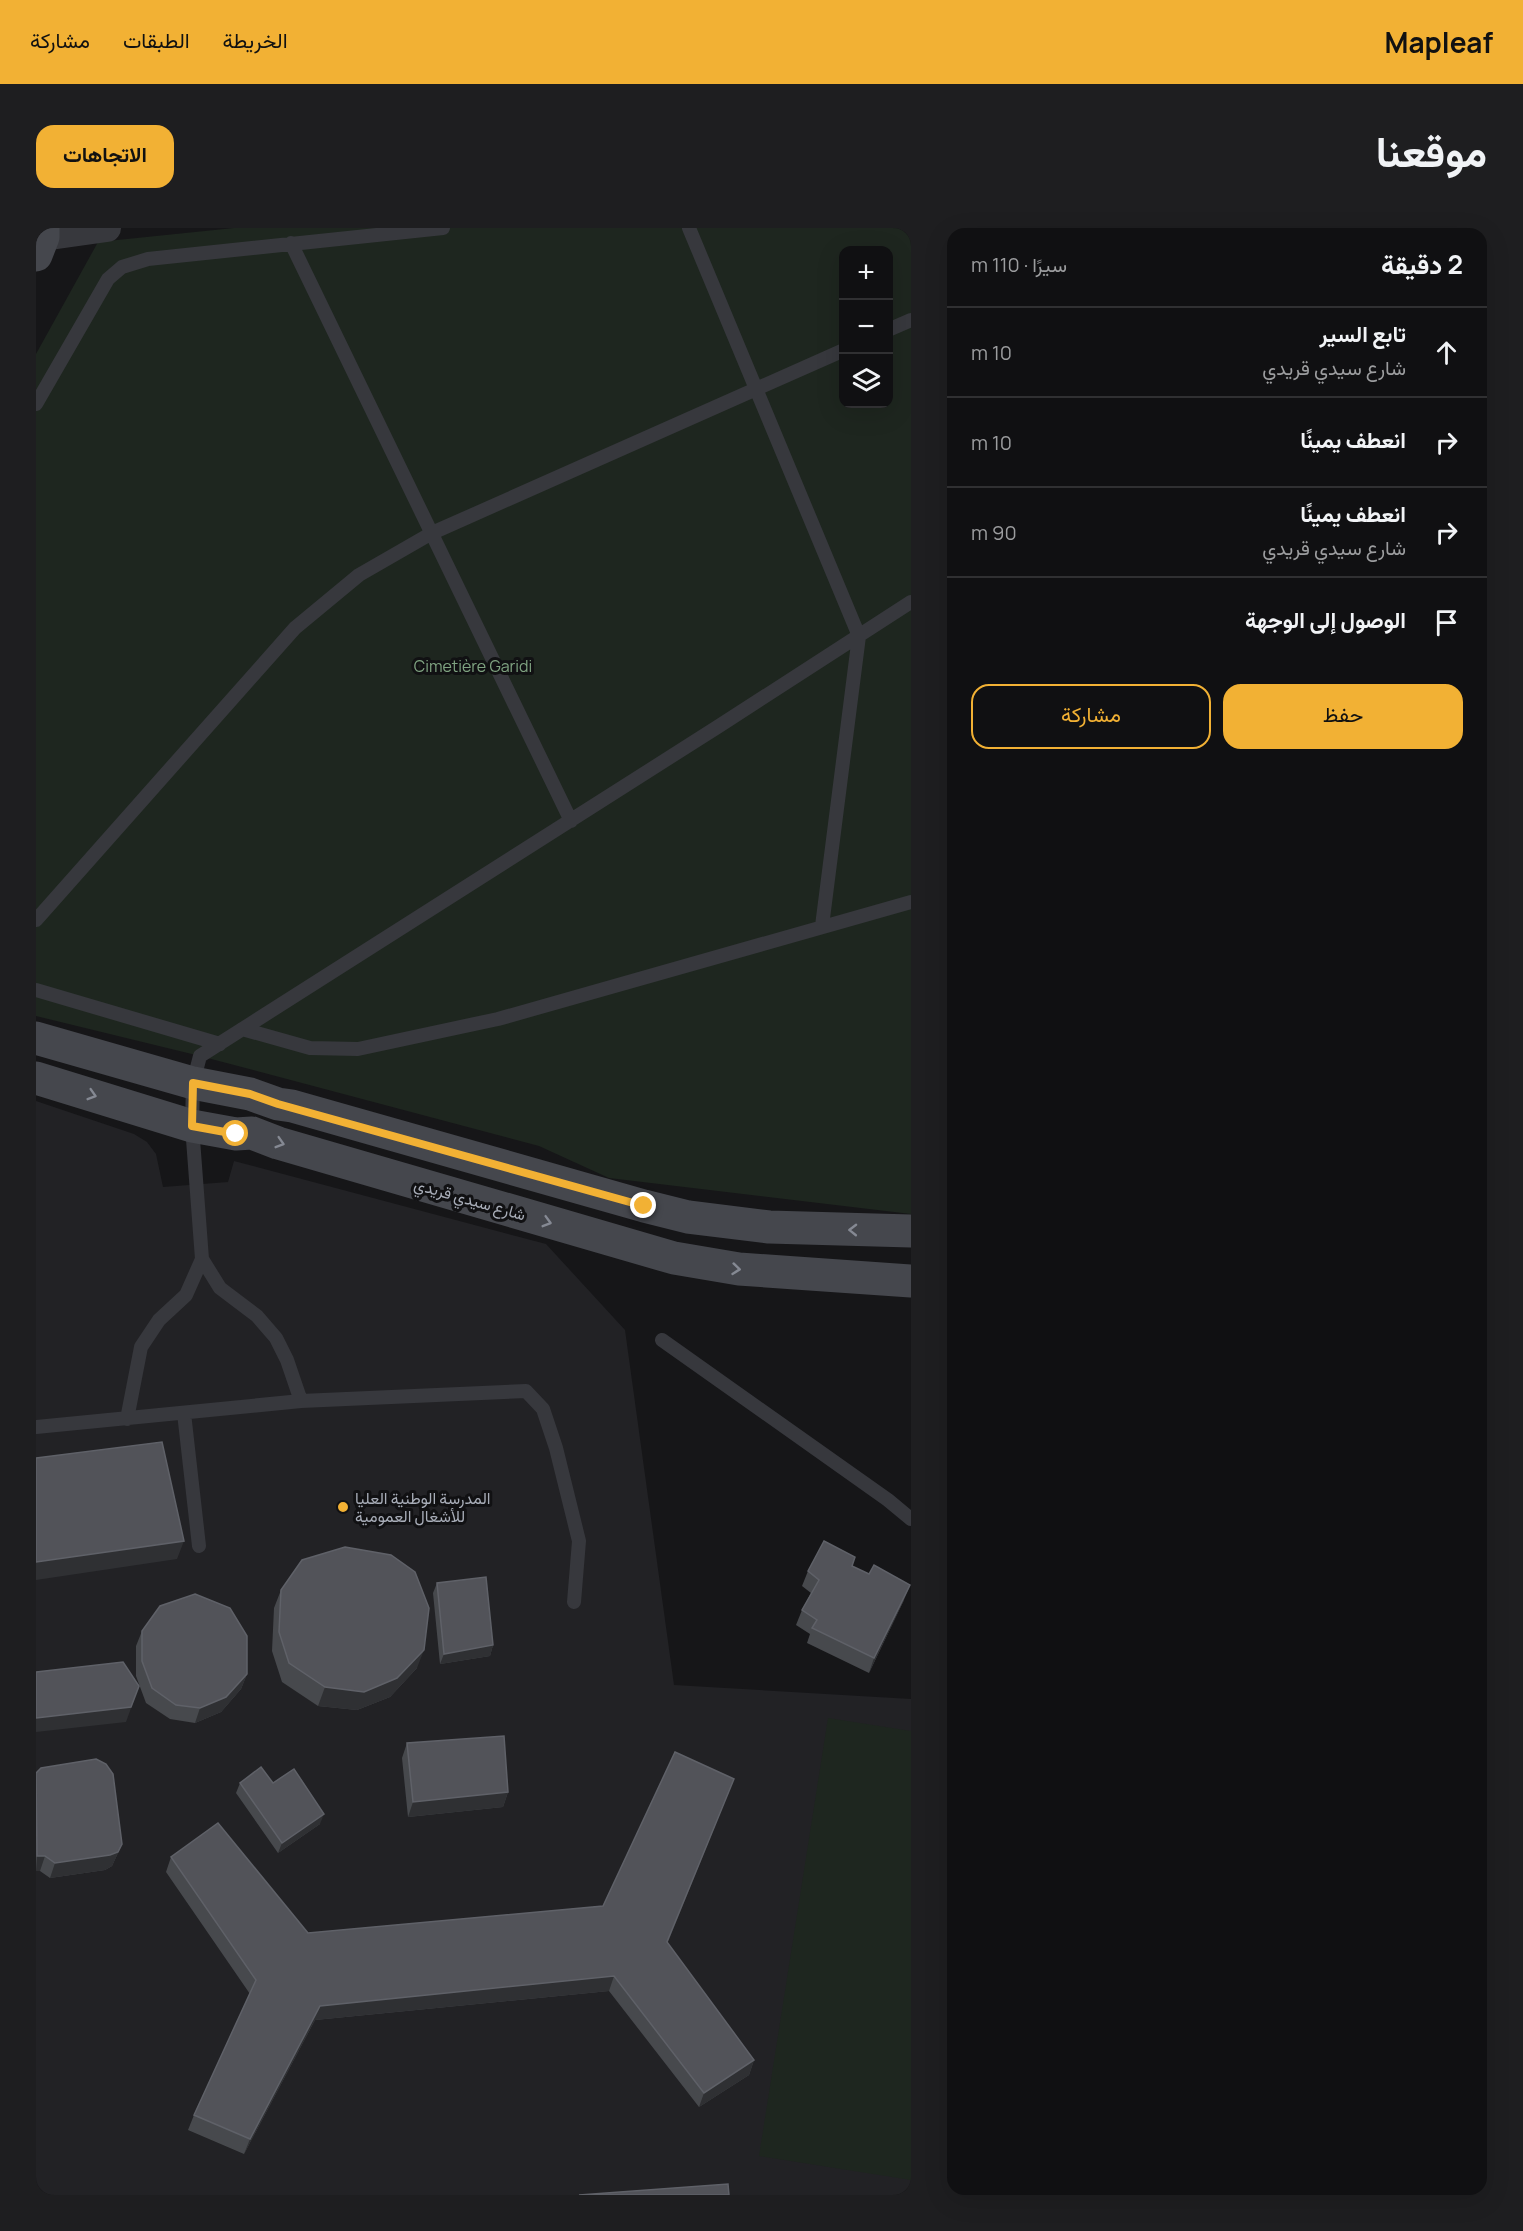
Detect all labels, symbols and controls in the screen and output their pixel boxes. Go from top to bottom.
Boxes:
text: Mapleaf [1385,23,1493,61]
text: مشاركة [30,26,90,54]
text: الطبقات [123,26,190,54]
text: الخريطة [223,26,288,54]
text: موقعنا [1376,122,1487,180]
button: الاتجاهات [36,125,174,188]
map controls [839,246,893,408]
button: + [839,246,893,300]
text: 2 دقيقة [1381,246,1463,282]
text: سيرًا · 110 m [971,251,1067,278]
button: − [839,300,893,354]
text: تابع السير [1320,319,1406,349]
icon: ahead [1430,336,1463,369]
text: 10 m [971,339,1012,366]
button: layers [839,354,893,408]
text: شارع سيدي قريدي [1262,354,1406,381]
text: انعطف يمينًا [1300,425,1406,455]
icon: right [1430,426,1463,459]
text: 10 m [971,429,1012,456]
text: انعطف يمينًا [1300,499,1406,529]
icon: right [1430,516,1463,549]
text: 90 m [971,519,1017,546]
text: شارع سيدي قريدي [1262,534,1406,561]
text: الوصول إلى الوجهة [1245,605,1406,635]
icon: arrive [1430,606,1463,639]
park label: Cimetière Garidi [414,655,532,677]
button: مشاركة [971,684,1211,749]
button: حفظ [1223,684,1463,749]
one-way arrow [86,1088,97,1100]
route start [222,1120,248,1146]
one-way arrow [274,1136,285,1148]
street label: شارع سيدي قريدي [411,1173,528,1228]
route end [630,1192,656,1218]
one-way arrow [542,1215,552,1227]
one-way arrow [848,1223,857,1236]
one-way arrow [732,1262,741,1274]
place label: المدرسة الوطنية العليا للأشغال العمومية [355,1487,490,1527]
marker: المدرسة الوطنية العليا للأشغال العمومية [336,1500,350,1514]

